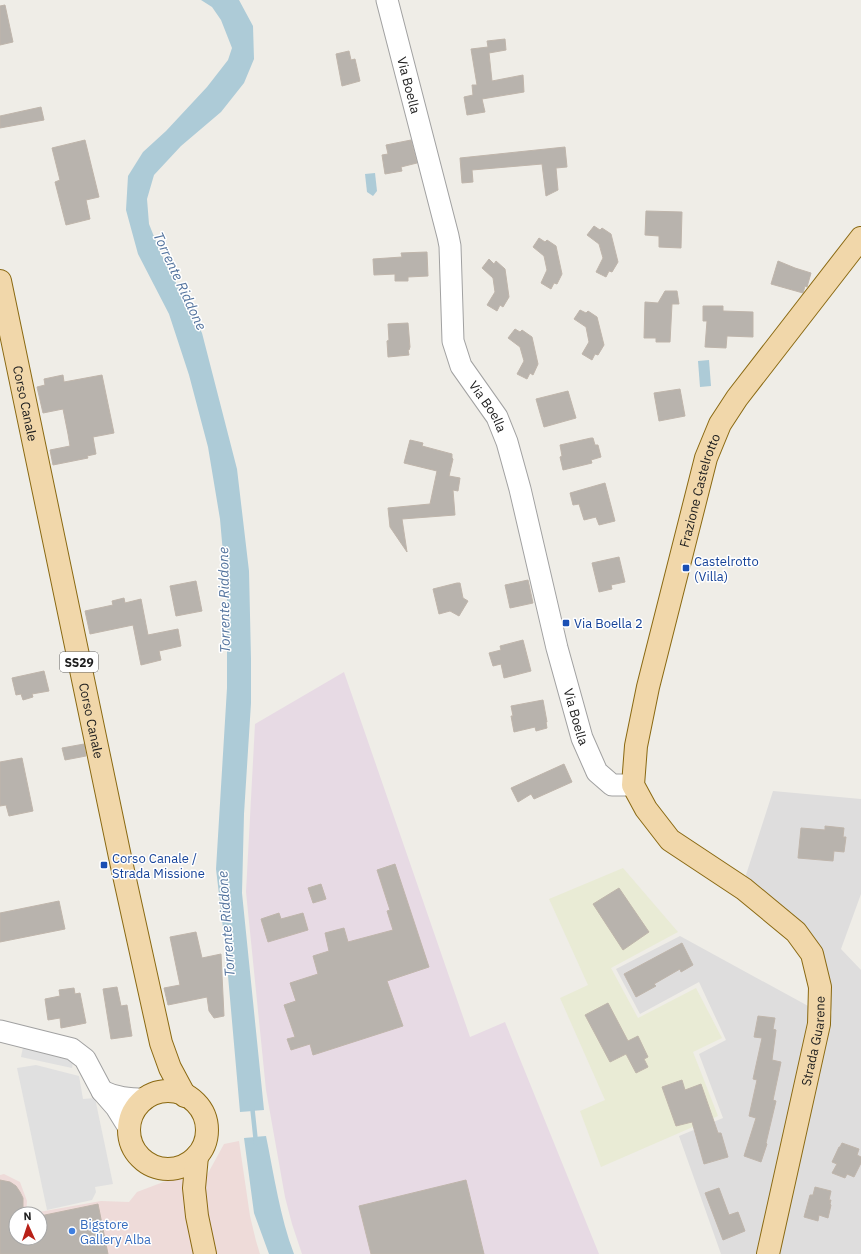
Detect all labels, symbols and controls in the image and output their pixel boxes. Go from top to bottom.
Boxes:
street label: Via Boella [394,55,425,116]
water label: Torrente Riddone [149,229,211,333]
street label: Corso Canale [9,364,42,443]
street label: Via Boella [465,377,511,434]
street label: Frazione Castelrotto [675,431,724,549]
water label: Torrente Riddone [214,547,234,653]
place label: Castelrotto (Villa) [694,553,759,585]
marker: Castelrotto (Villa) [681,563,691,573]
place label: Via Boella 2 [574,615,643,632]
marker: Via Boella 2 [561,618,571,628]
road number: SS29 [60,652,98,672]
street label: Corso Canale [75,681,108,760]
street label: Via Boella [560,687,593,748]
place label: Corso Canale / Strada Missione [112,850,205,882]
marker: Corso Canale / Strada Missione [99,860,109,870]
water label: Torrente Riddone [213,870,239,978]
street label: Strada Guarene [797,996,828,1088]
north arrow [8,1206,48,1246]
text: N [23,1209,32,1223]
place label: Bigstore Gallery Alba [80,1216,151,1248]
marker: Bigstore Gallery Alba [67,1226,77,1236]

